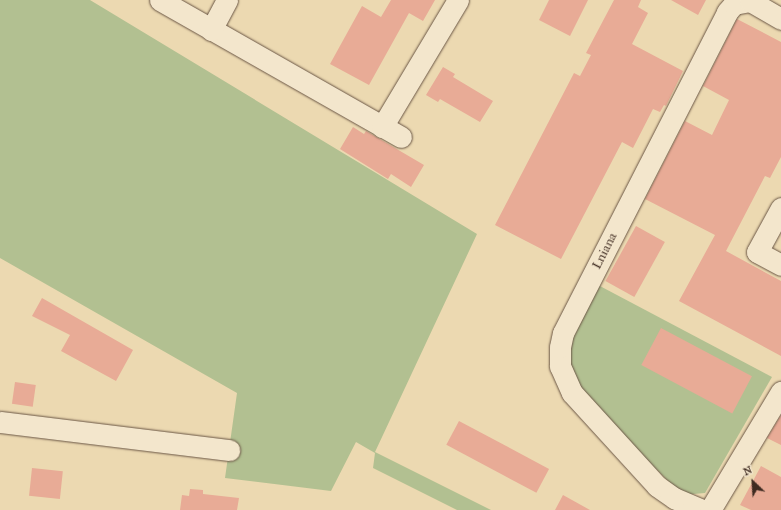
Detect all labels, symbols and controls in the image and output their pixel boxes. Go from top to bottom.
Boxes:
street label: Lniana [589,230,621,272]
north arrow [733,462,773,502]
text: N [741,463,754,478]

